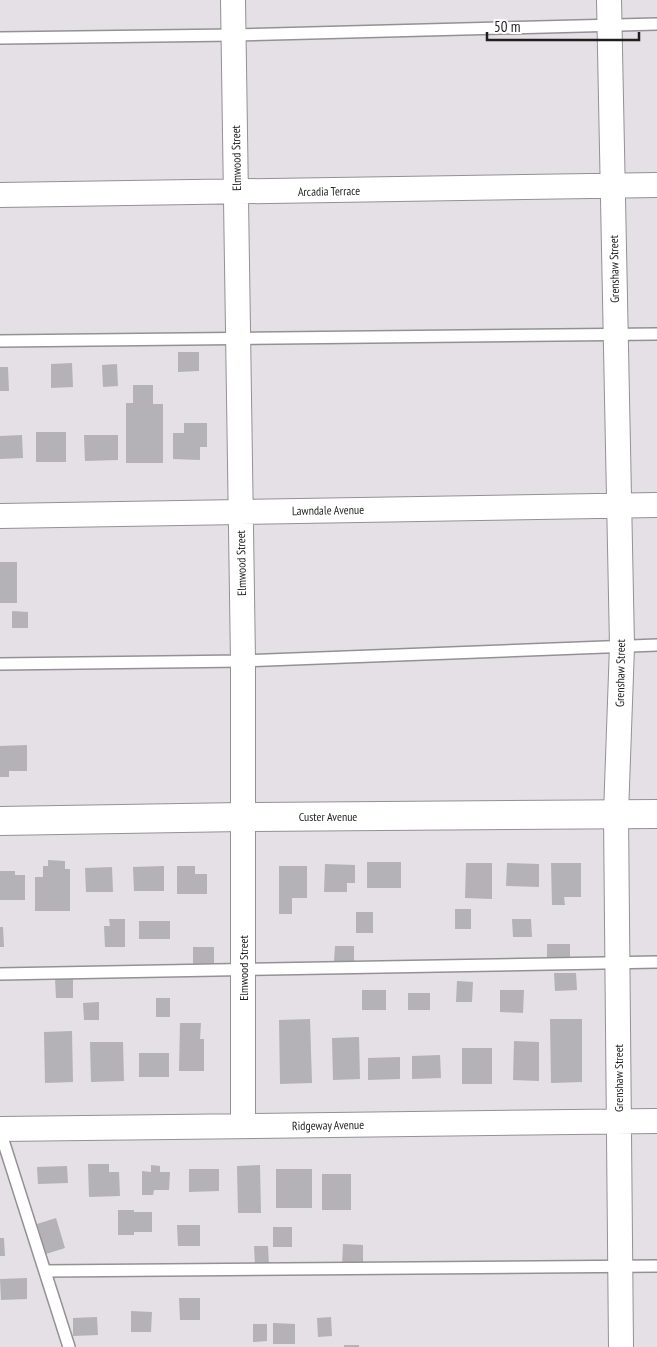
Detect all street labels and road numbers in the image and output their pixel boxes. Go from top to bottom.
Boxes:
street label: Elmwood Street [228,124,244,191]
street label: Arcadia Terrace [298,183,360,199]
street label: Grenshaw Street [606,234,622,303]
street label: Lawndale Avenue [292,502,364,518]
street label: Elmwood Street [233,529,249,596]
street label: Grenshaw Street [612,638,628,707]
street label: Custer Avenue [299,809,357,824]
street label: Elmwood Street [236,934,251,1001]
street label: Grenshaw Street [611,1043,626,1112]
street label: Ridgeway Avenue [292,1117,364,1133]

